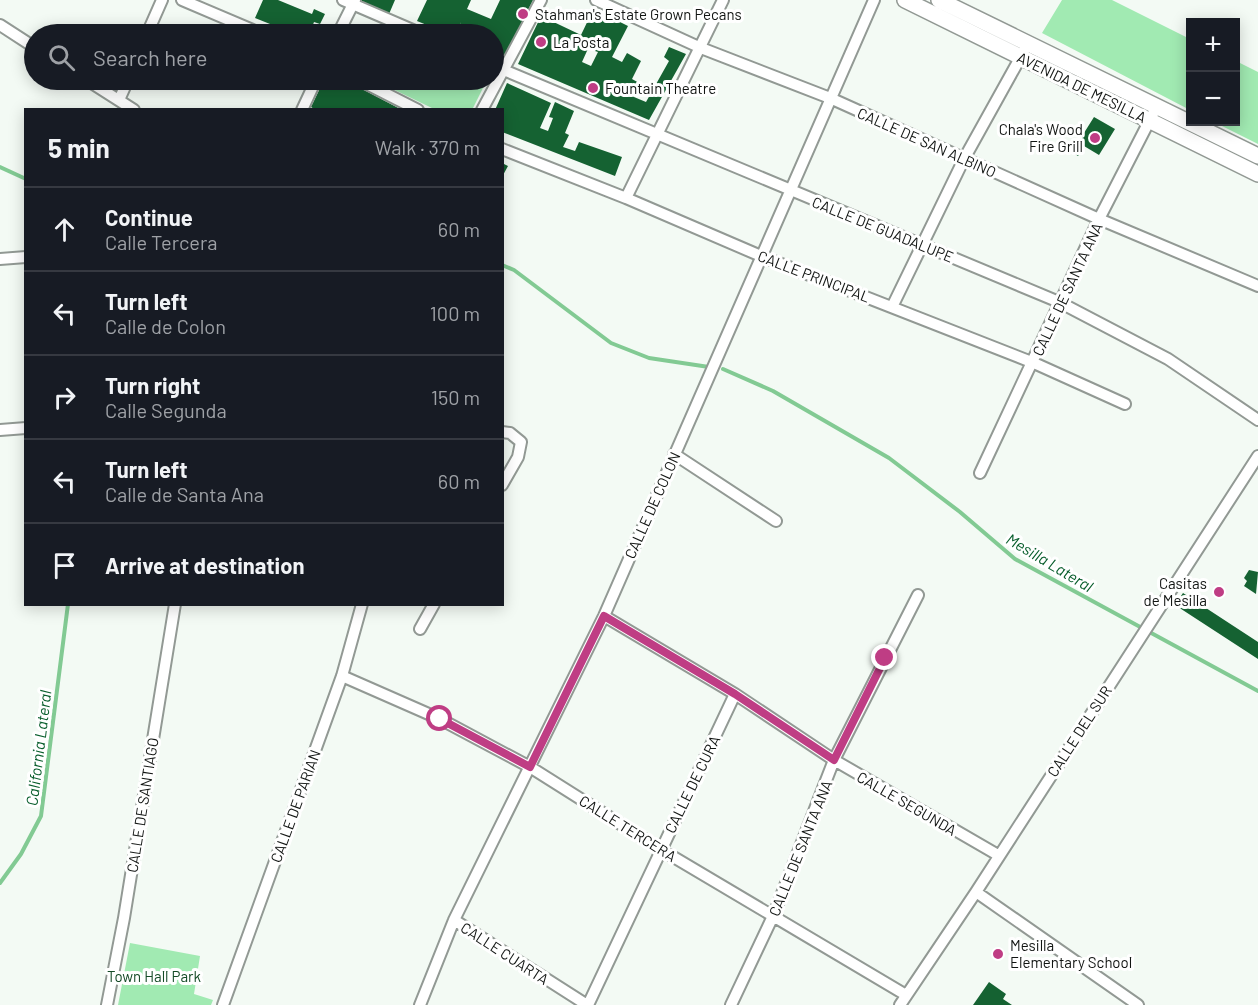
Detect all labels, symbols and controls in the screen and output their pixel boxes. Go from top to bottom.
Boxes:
place label: Stahman's Estate Grown Pecans [535,5,742,23]
marker: Stahman's Estate Grown Pecans [516,7,530,21]
map controls [1186,18,1240,126]
button: + [1186,18,1240,72]
search box [24,24,504,90]
place label: La Posta [553,33,609,51]
marker: La Posta [534,35,548,49]
icon: search [45,41,78,74]
text: Search here [93,44,207,70]
street label: AVENIDA DE MESILLA [1014,48,1150,126]
button: − [1186,72,1240,126]
place label: Fountain Theatre [605,79,716,97]
marker: Fountain Theatre [586,81,600,95]
street label: CALLE DE SAN ALBINO [855,103,999,181]
place label: Chala's Wood Fire Grill [999,120,1083,155]
marker: Chala's Wood Fire Grill [1088,131,1102,145]
text: 5 min [48,132,110,163]
text: Walk · 370 m [375,135,480,159]
street label: CALLE DE GUADALUPE [810,192,956,266]
text: Continue [105,204,193,230]
icon: ahead [48,213,81,246]
text: 60 m [438,217,480,241]
street label: CALLE DE SANTA ANA [1028,220,1106,358]
text: Calle Tercera [105,230,217,254]
street label: CALLE PRINCIPAL [755,246,873,306]
text: Turn left [105,288,188,314]
icon: left [48,297,81,330]
text: 100 m [430,301,480,325]
text: Calle de Colon [105,314,226,338]
text: Turn right [105,372,200,398]
icon: right [48,381,81,414]
text: 150 m [431,385,480,409]
text: Calle Segunda [105,398,227,422]
street label: CALLE DE COLON [620,449,684,561]
text: Turn left [105,456,188,482]
icon: left [48,465,81,498]
text: 60 m [438,469,480,493]
text: Calle de Santa Ana [105,482,264,506]
water label: Mesilla Lateral [1003,529,1097,596]
icon: arrive [48,549,81,582]
text: Arrive at destination [105,552,304,578]
place label: Casitas de Mesilla [1144,574,1207,609]
marker: Casitas de Mesilla [1212,585,1226,599]
route end [871,644,897,670]
street label: CALLE DEL SUR [1043,682,1115,780]
water label: California Lateral [21,689,55,807]
route start [426,705,452,731]
street label: CALLE DE CURA [661,732,723,836]
street label: CALLE DE SANTIAGO [122,736,162,874]
street label: CALLE DE PARIAN [266,747,324,865]
street label: CALLE SEGUNDA [854,767,960,839]
street label: CALLE DE SANTA ANA [765,777,835,919]
street label: CALLE TERCERA [576,791,680,865]
street label: CALLE CUARTA [458,918,552,988]
place label: Mesilla Elementary School [1010,936,1132,971]
marker: Mesilla Elementary School [991,947,1005,961]
park label: Town Hall Park [107,967,202,985]

